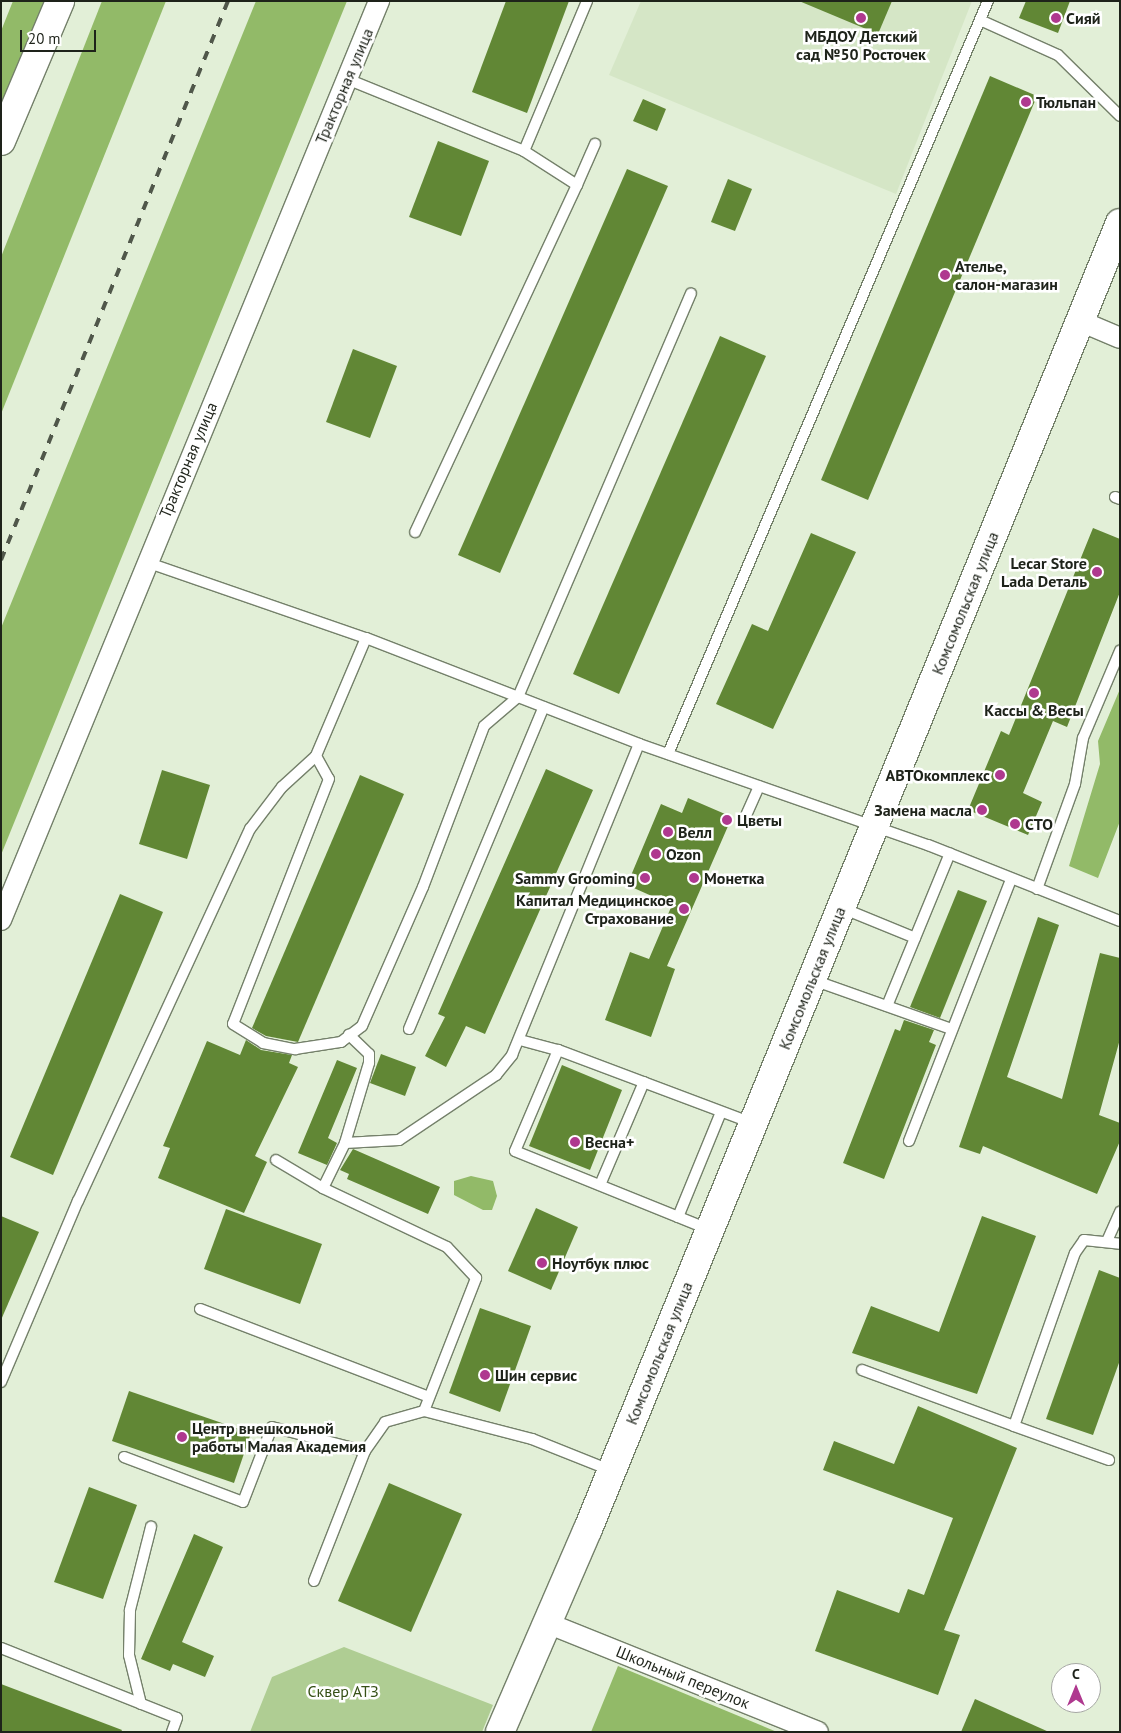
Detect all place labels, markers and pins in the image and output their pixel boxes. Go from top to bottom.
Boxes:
place label: Сияй [1066,8,1100,28]
marker: МБДОУ Детский сад №50 Росточек [855,12,867,24]
marker: Сияй [1050,12,1062,24]
place label: МБДОУ Детский сад №50 Росточек [796,26,926,64]
place label: Тюльпан [1036,92,1096,112]
marker: Тюльпан [1020,96,1032,108]
place label: Ателье, салон-магазин [955,256,1058,294]
marker: Ателье, салон-магазин [939,269,951,281]
place label: Lecar Store Lada Dеталь [1001,553,1087,591]
marker: Lecar Store Lada Dеталь [1091,566,1103,578]
marker: Кассы & Весы [1028,687,1040,699]
place label: Кассы & Весы [984,700,1084,720]
place label: АВТОкомплекс [886,765,990,785]
marker: АВТОкомплекс [994,769,1006,781]
place label: Замена масла [874,800,972,820]
marker: Замена масла [976,804,988,816]
place label: Цветы [737,810,782,830]
marker: Цветы [721,814,733,826]
place label: СТО [1025,814,1053,834]
marker: СТО [1009,818,1021,830]
place label: Велл [678,822,712,842]
marker: Велл [662,826,674,838]
place label: Ozon [666,844,701,864]
marker: Ozon [650,848,662,860]
place label: Sammy Grooming [514,868,635,888]
place label: Монетка [704,868,765,888]
marker: Sammy Grooming [639,872,651,884]
marker: Монетка [688,872,700,884]
place label: Капитал Медицинское Страхование [516,890,674,928]
marker: Капитал Медицинское Страхование [678,903,690,915]
place label: Весна+ [585,1132,634,1152]
marker: Весна+ [569,1136,581,1148]
place label: Ноутбук плюс [552,1253,649,1273]
marker: Ноутбук плюс [536,1257,548,1269]
place label: Шин сервис [495,1365,577,1385]
marker: Шин сервис [479,1369,491,1381]
place label: Центр внешкольной работы Малая Академия [192,1418,367,1456]
marker: Центр внешкольной работы Малая Академия [176,1431,188,1443]

